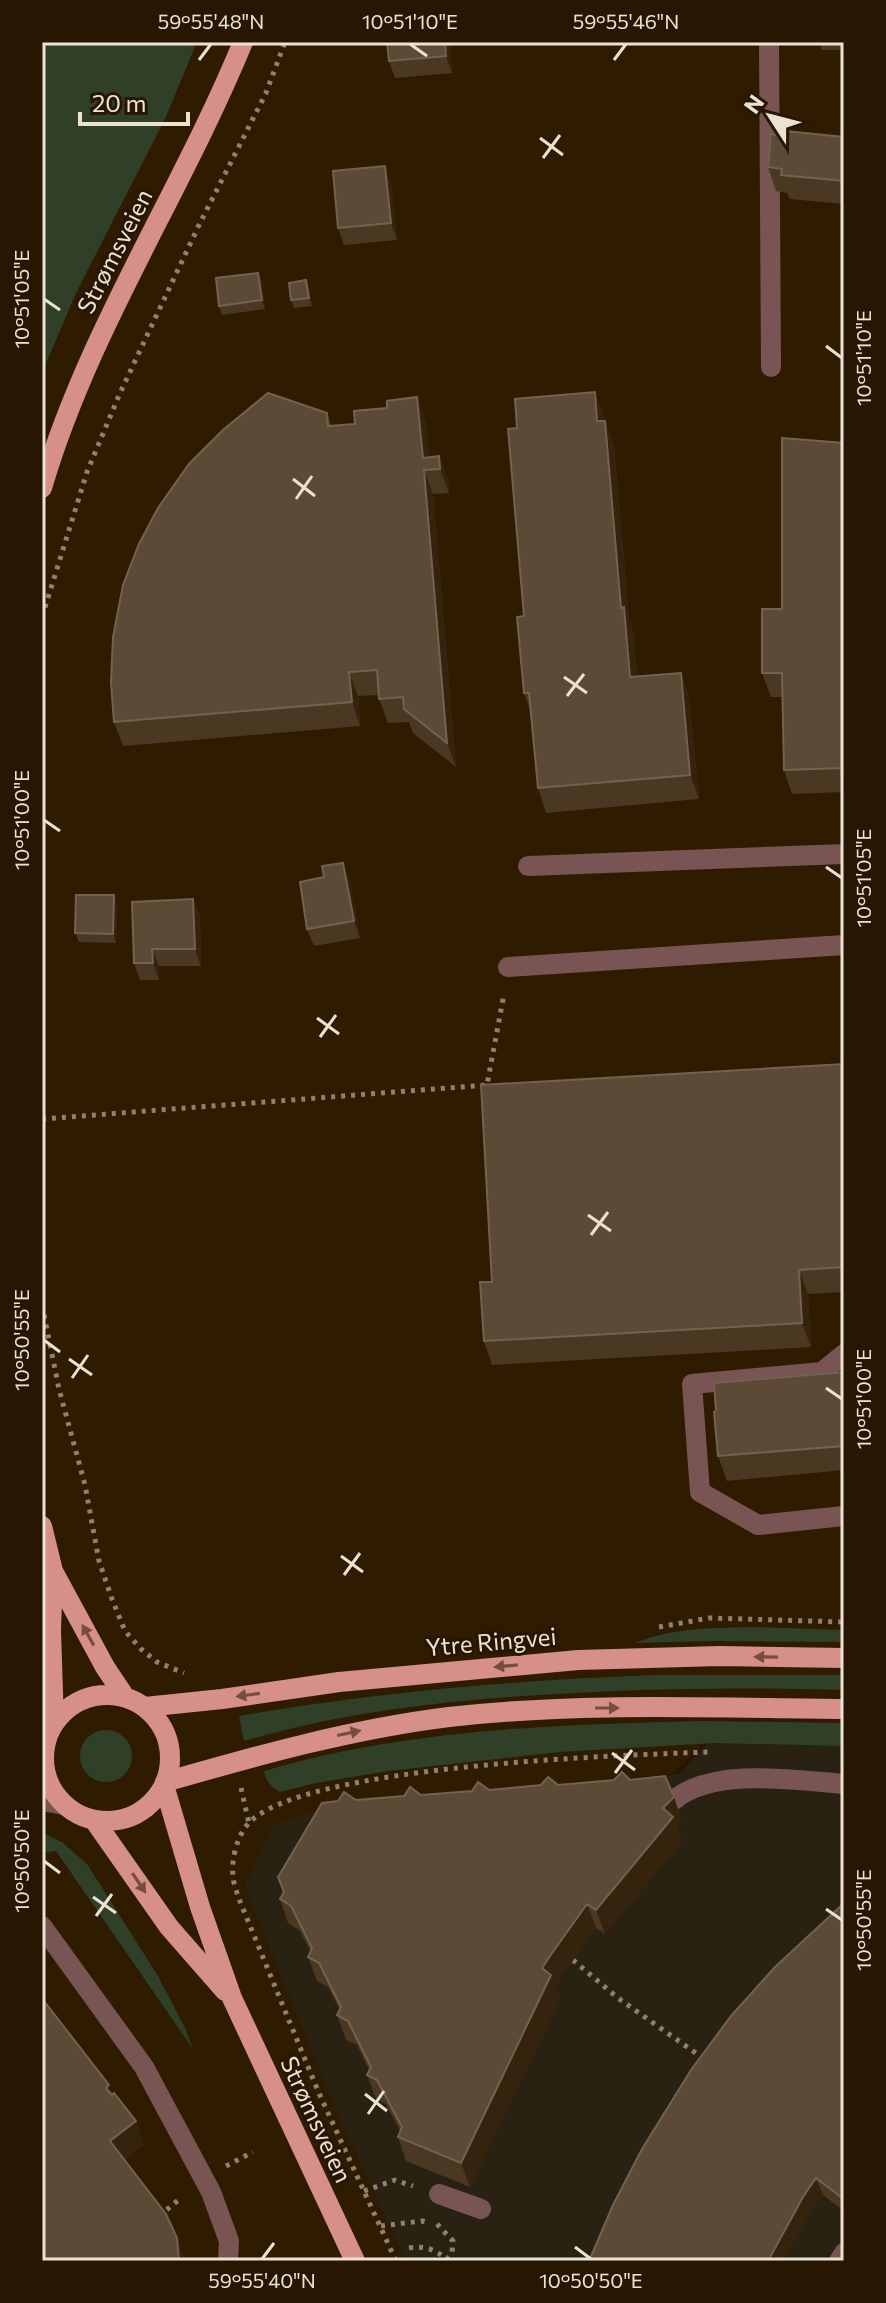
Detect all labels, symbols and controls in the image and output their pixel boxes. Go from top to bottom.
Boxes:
text: 59°55'48"N [158,9,264,33]
text: 10°51'10"E [362,9,458,33]
text: 59°55'46"N [573,9,679,33]
scale bar [80,76,188,126]
north arrow [730,76,810,156]
text: 20 m [92,88,146,117]
text: N [738,89,769,119]
street label: Strømsveien [70,184,158,318]
text: 10°51'05"E [9,250,33,348]
text: 10°51'10"E [851,310,875,406]
text: 10°51'00"E [9,770,33,870]
text: 10°51'05"E [851,829,875,927]
text: 10°50'55"E [9,1289,33,1391]
text: 10°51'00"E [851,1349,875,1449]
street label: Ytre Ringvei [424,1621,558,1661]
one-way arrow [81,1623,94,1646]
one-way arrow [753,1651,778,1663]
one-way arrow [493,1660,518,1673]
one-way arrow [235,1689,260,1702]
one-way arrow [595,1702,620,1714]
one-way arrow [337,1727,362,1739]
text: 10°50'50"E [9,1809,33,1913]
text: 10°50'55"E [851,1869,875,1971]
one-way arrow [131,1873,146,1894]
street label: Strømsveien [275,2051,359,2187]
text: 59°55'40"N [208,2268,316,2292]
text: 10°50'50"E [539,2268,643,2292]

